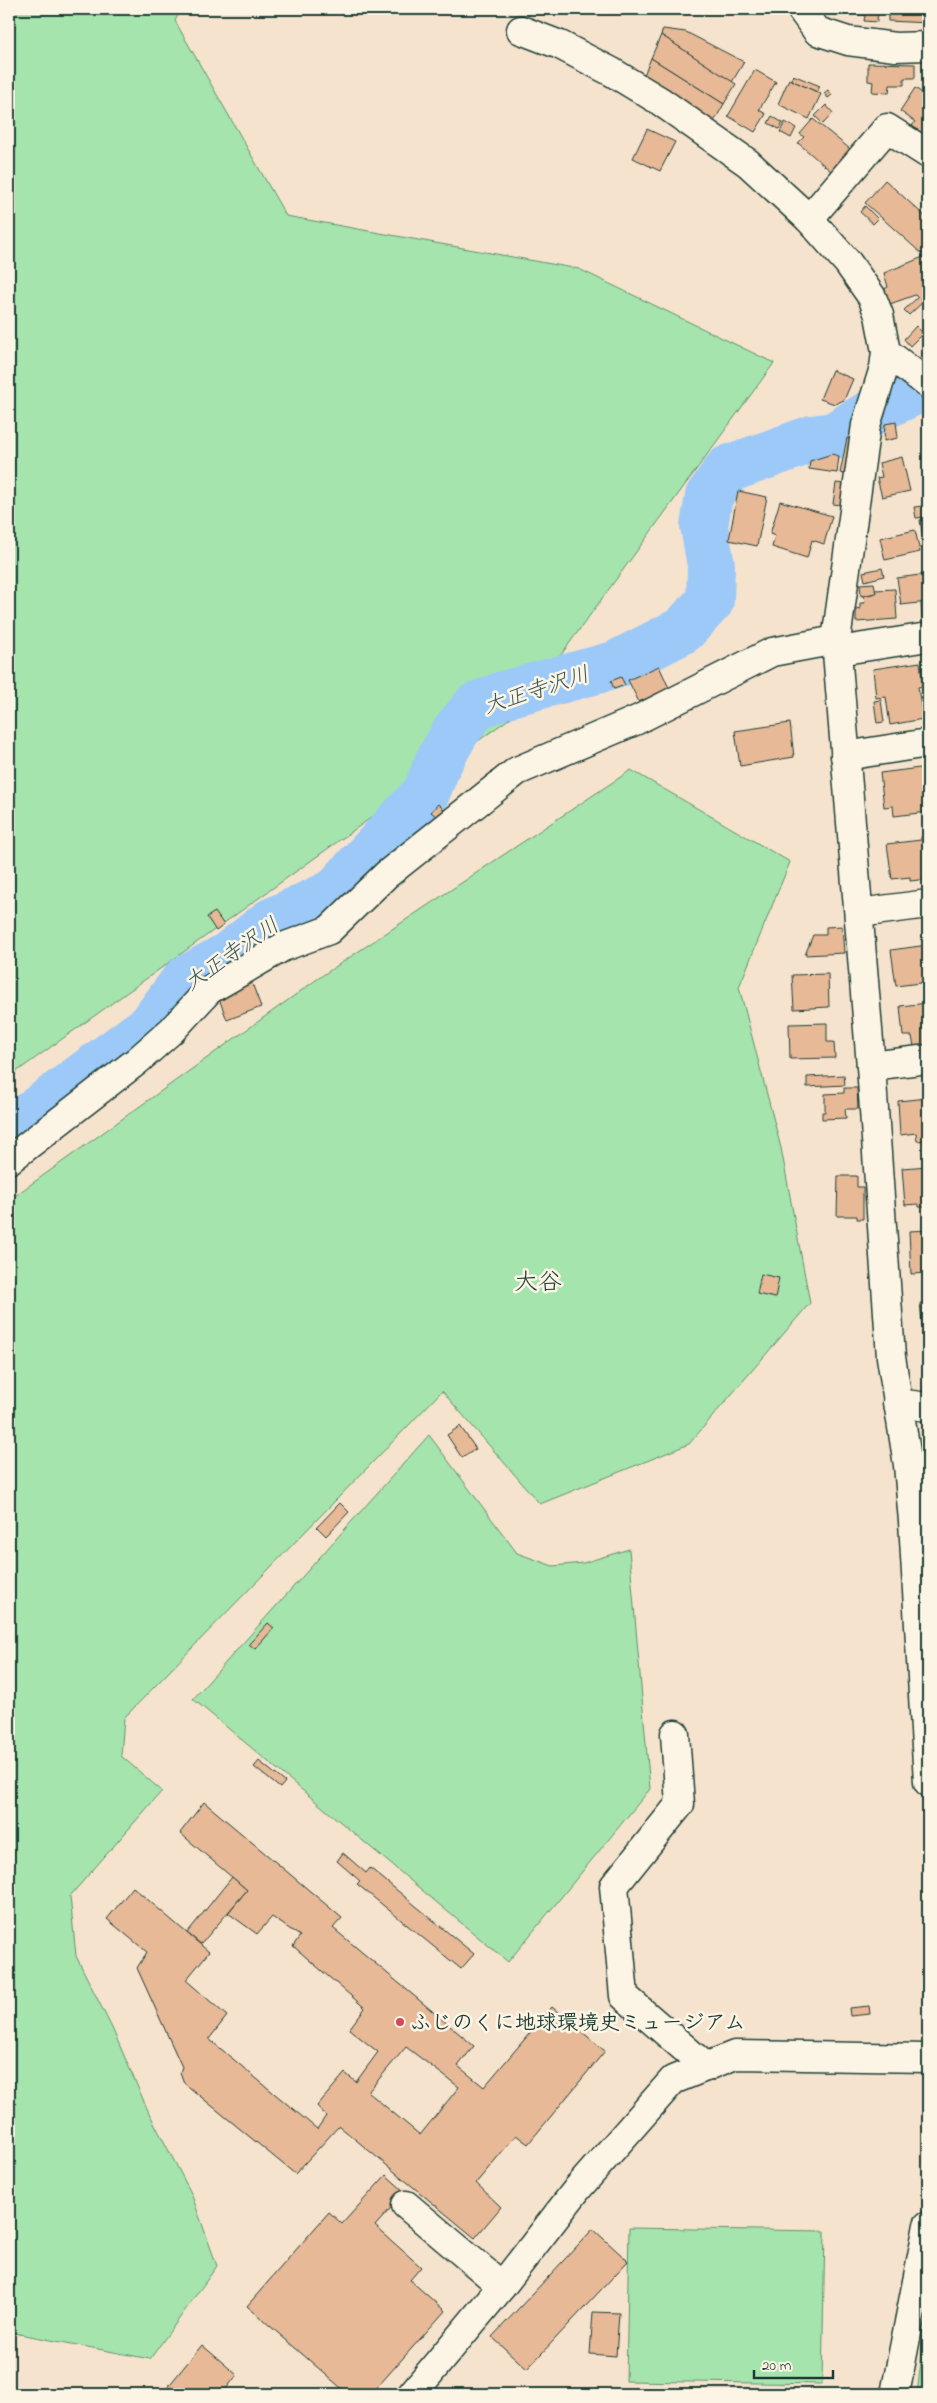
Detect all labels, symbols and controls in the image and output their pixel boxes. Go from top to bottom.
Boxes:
water label: 大正寺沢川 [480,660,594,724]
water label: 大正寺沢川 [178,911,287,1000]
district label: 大谷 [514,1266,562,1301]
place label: ふじのくに地球環境史ミュージアム [410,2009,746,2039]
marker: ふじのくに地球環境史ミュージアム [394,2016,406,2028]
scale bar [754,2348,833,2380]
text: 20 m [762,2355,792,2377]

